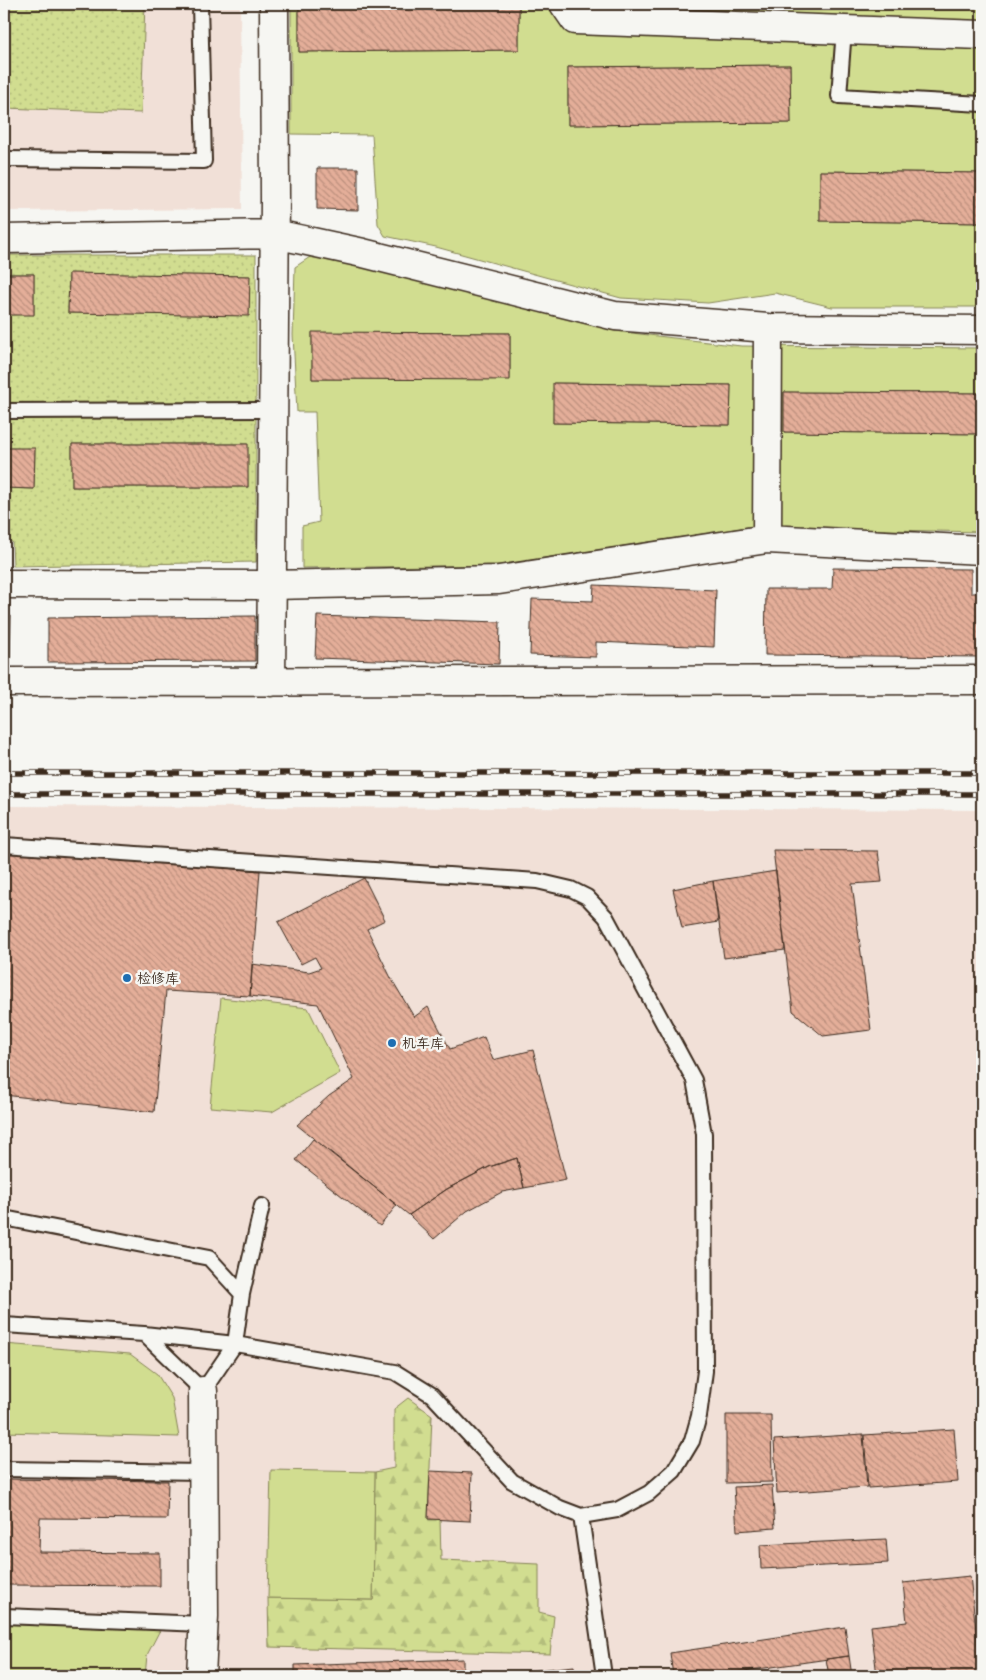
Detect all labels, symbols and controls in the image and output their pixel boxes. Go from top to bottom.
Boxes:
place label: 检修库 [137,970,179,987]
marker: 检修库 [121,972,133,984]
place label: 机车库 [402,1035,444,1052]
marker: 机车库 [386,1037,398,1049]

